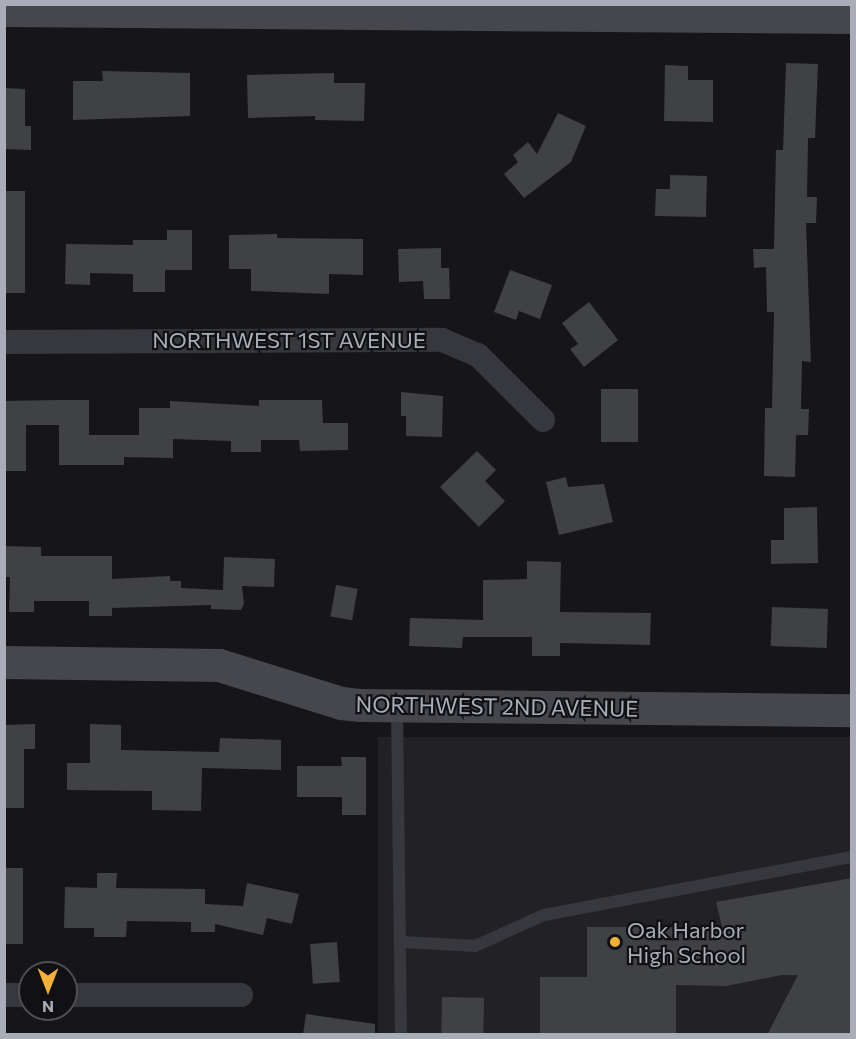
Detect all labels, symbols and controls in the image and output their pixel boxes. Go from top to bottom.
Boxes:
street label: NORTHWEST 1ST AVENUE [152,327,426,353]
street label: NORTHWEST 2ND AVENUE [356,690,638,722]
place label: Oak Harbor High School [627,916,746,968]
marker: Oak Harbor High School [608,935,622,949]
north arrow [18,961,78,1021]
text: N [42,998,54,1017]

